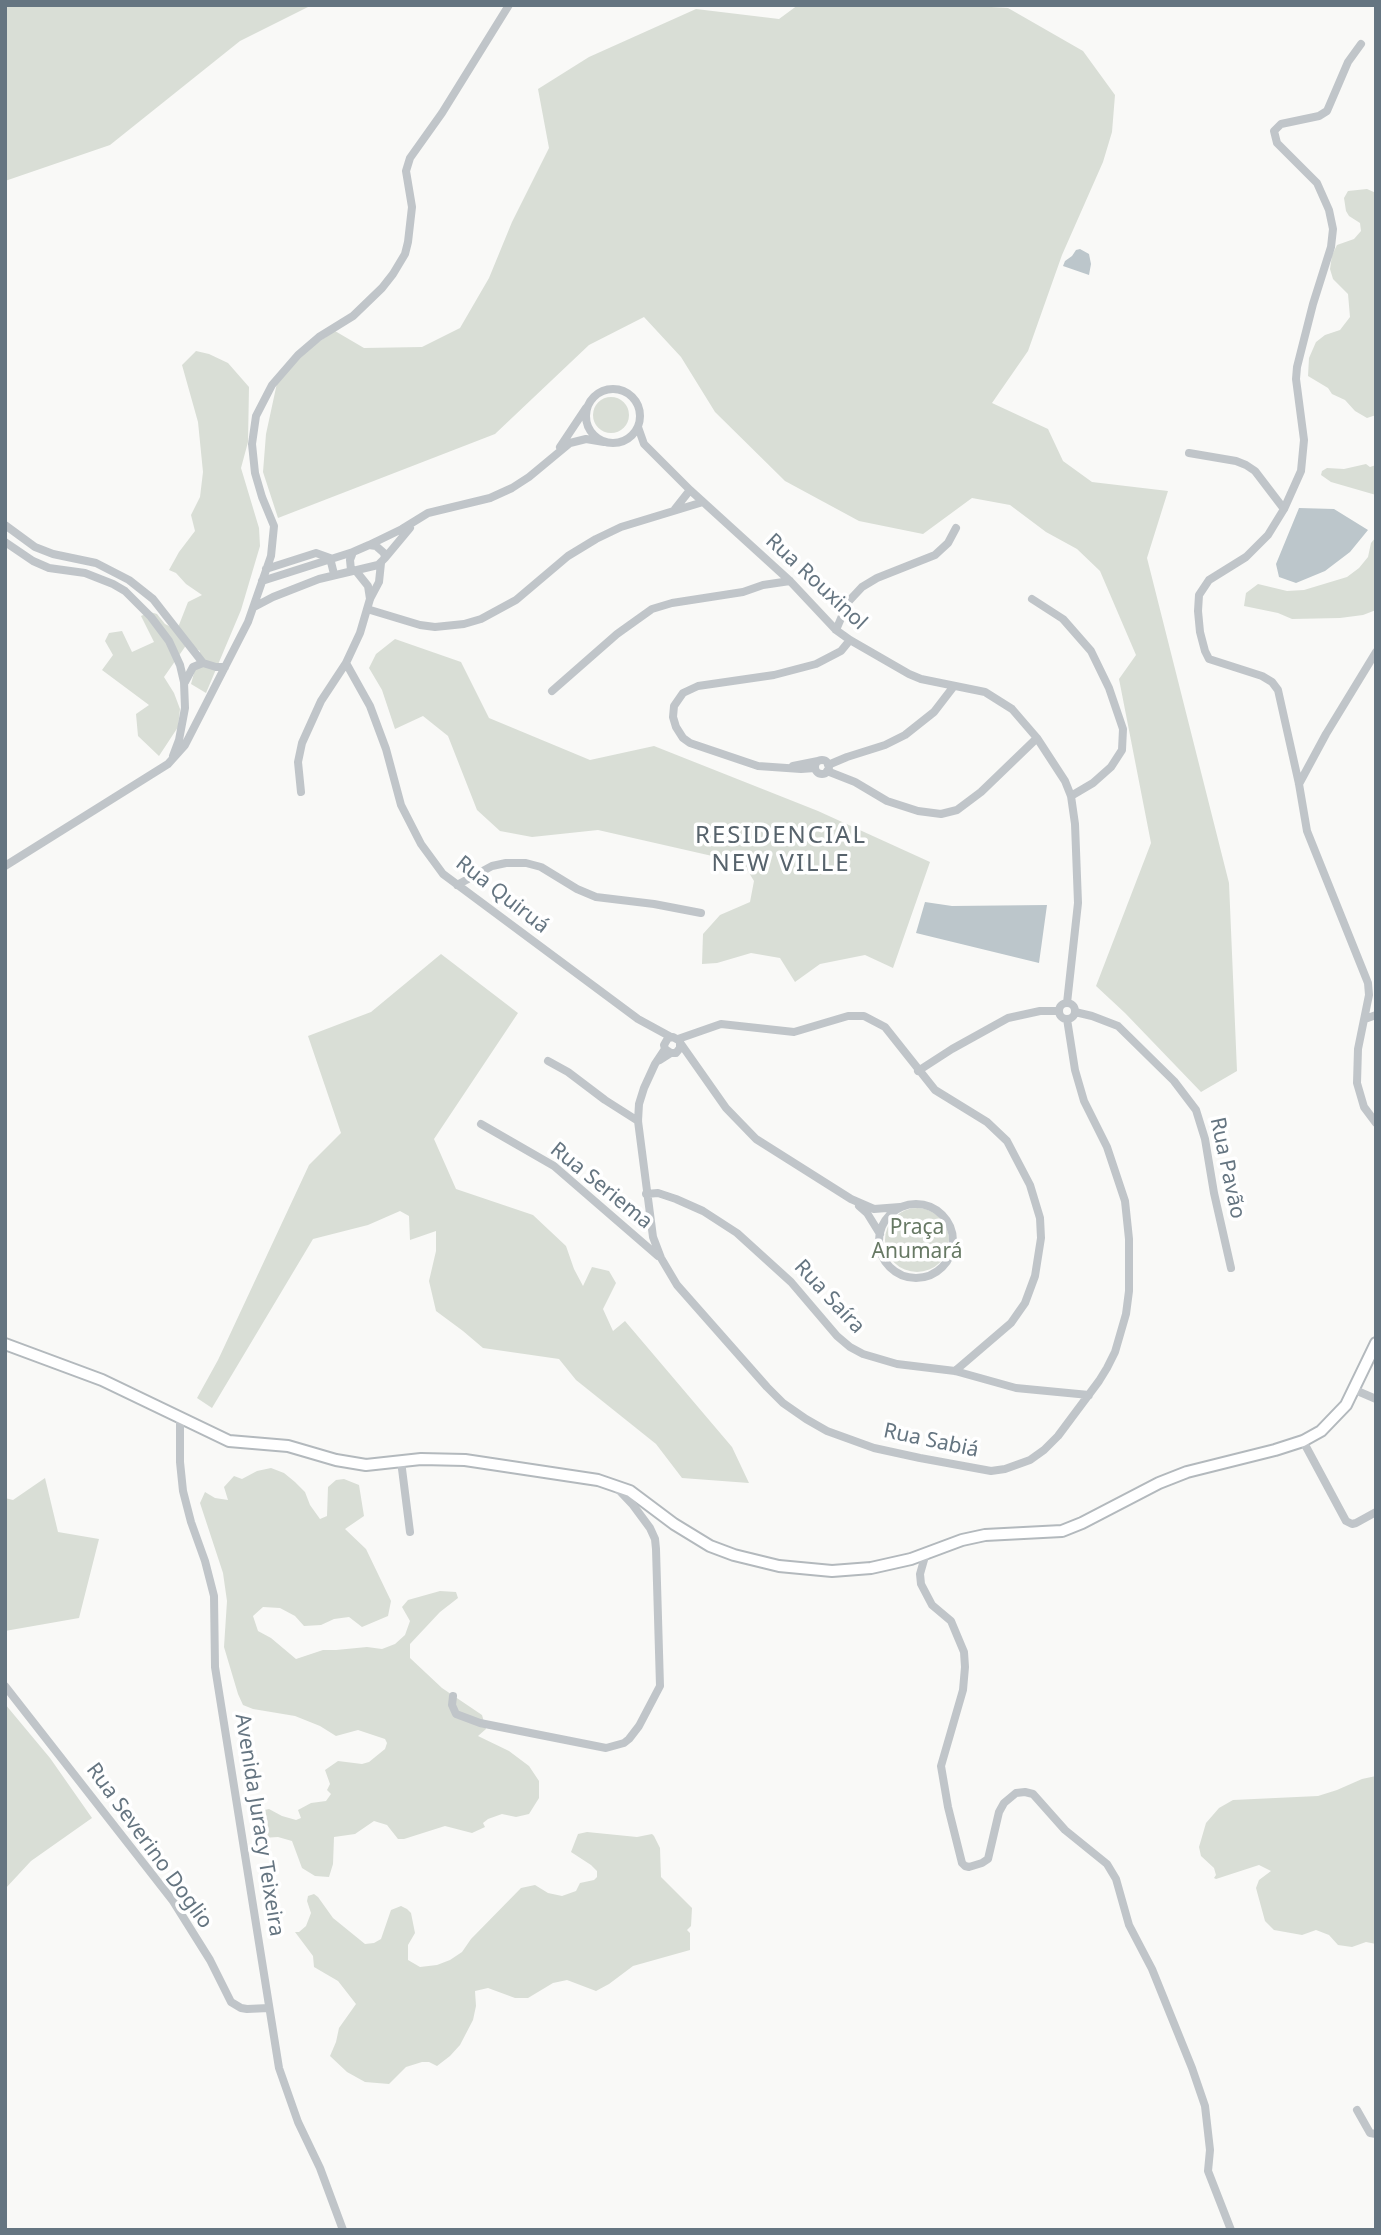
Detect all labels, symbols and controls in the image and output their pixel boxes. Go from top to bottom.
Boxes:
street label: Rua Rouxinol [760,529,872,635]
district label: RESIDENCIAL NEW VILLE [696,822,866,878]
street label: Rua Quiruá [450,851,554,939]
street label: Rua Pavão [1204,1115,1250,1221]
street label: Rua Seriema [545,1137,657,1235]
park label: Praça Anumará [872,1215,962,1265]
street label: Rua Saíra [788,1255,870,1339]
street label: Rua Sabiá [881,1419,981,1463]
street label: Avenida Juracy Teixeira [229,1712,289,1938]
street label: Rua Severino Doglio [80,1758,218,1934]

